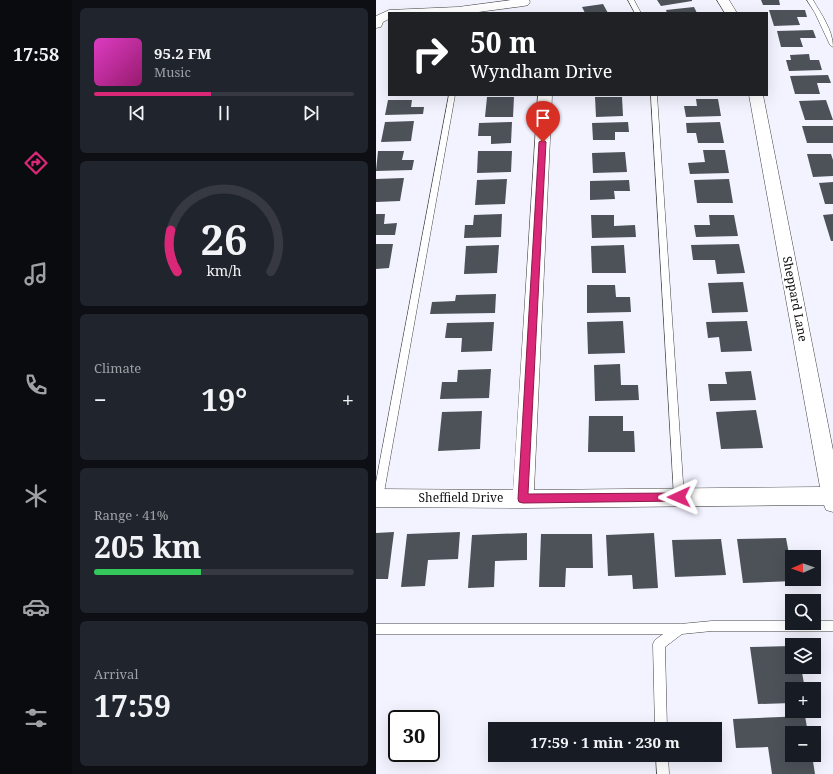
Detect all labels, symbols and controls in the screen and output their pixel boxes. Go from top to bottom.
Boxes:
text: 50 m [470,23,537,61]
icon: right [404,28,456,80]
text: 17:58 [13,42,59,66]
text: 95.2 FM [154,43,211,63]
text: Wyndham Drive [470,59,612,83]
text: Music [154,63,191,81]
pin [526,101,560,142]
icon: previous [126,102,148,124]
icon: pause [213,102,235,124]
icon: next [300,102,322,124]
icon: arrive [532,107,554,129]
icon: directions [22,149,50,177]
text: 26 [200,211,248,267]
street label: Sheppard Lane [779,255,812,343]
icon: music [22,260,50,288]
text: km/h [206,260,242,279]
text: Climate [94,359,141,377]
icon: phone [22,371,50,399]
text: 19° [201,379,247,420]
text: − [94,384,107,414]
text: + [342,384,354,414]
position arrow [658,476,700,518]
icon: climate [22,482,50,510]
street label: Sheffield Drive [419,489,503,506]
text: Range · 41% [94,506,168,524]
text: 205 km [94,526,201,567]
north arrow [785,550,821,586]
map controls [785,550,821,762]
icon: car [22,593,50,621]
button: search [785,594,821,630]
button: layers [785,638,821,674]
text: Arrival [94,665,138,683]
button: + [785,682,821,718]
text: 17:59 [94,685,171,726]
icon: filters [22,704,50,732]
speed limit sign: 30 [388,710,440,762]
button: − [785,726,821,762]
text: 17:59 · 1 min · 230 m [530,732,680,752]

